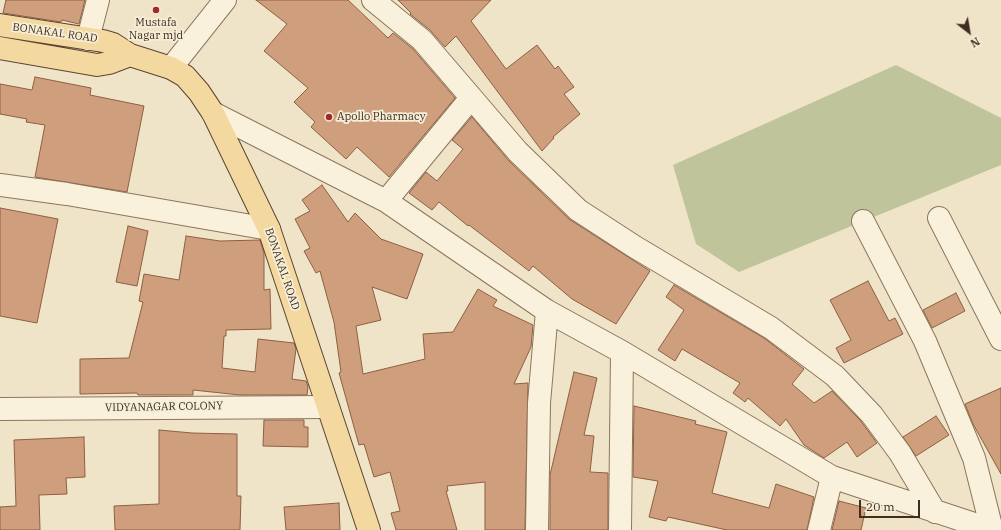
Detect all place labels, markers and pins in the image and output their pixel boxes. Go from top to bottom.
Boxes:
marker: Mustafa Nagar mjd [151,5,161,15]
place label: Mustafa Nagar mjd [129,16,183,42]
place label: Apollo Pharmacy [337,110,426,124]
marker: Apollo Pharmacy [324,112,334,122]

